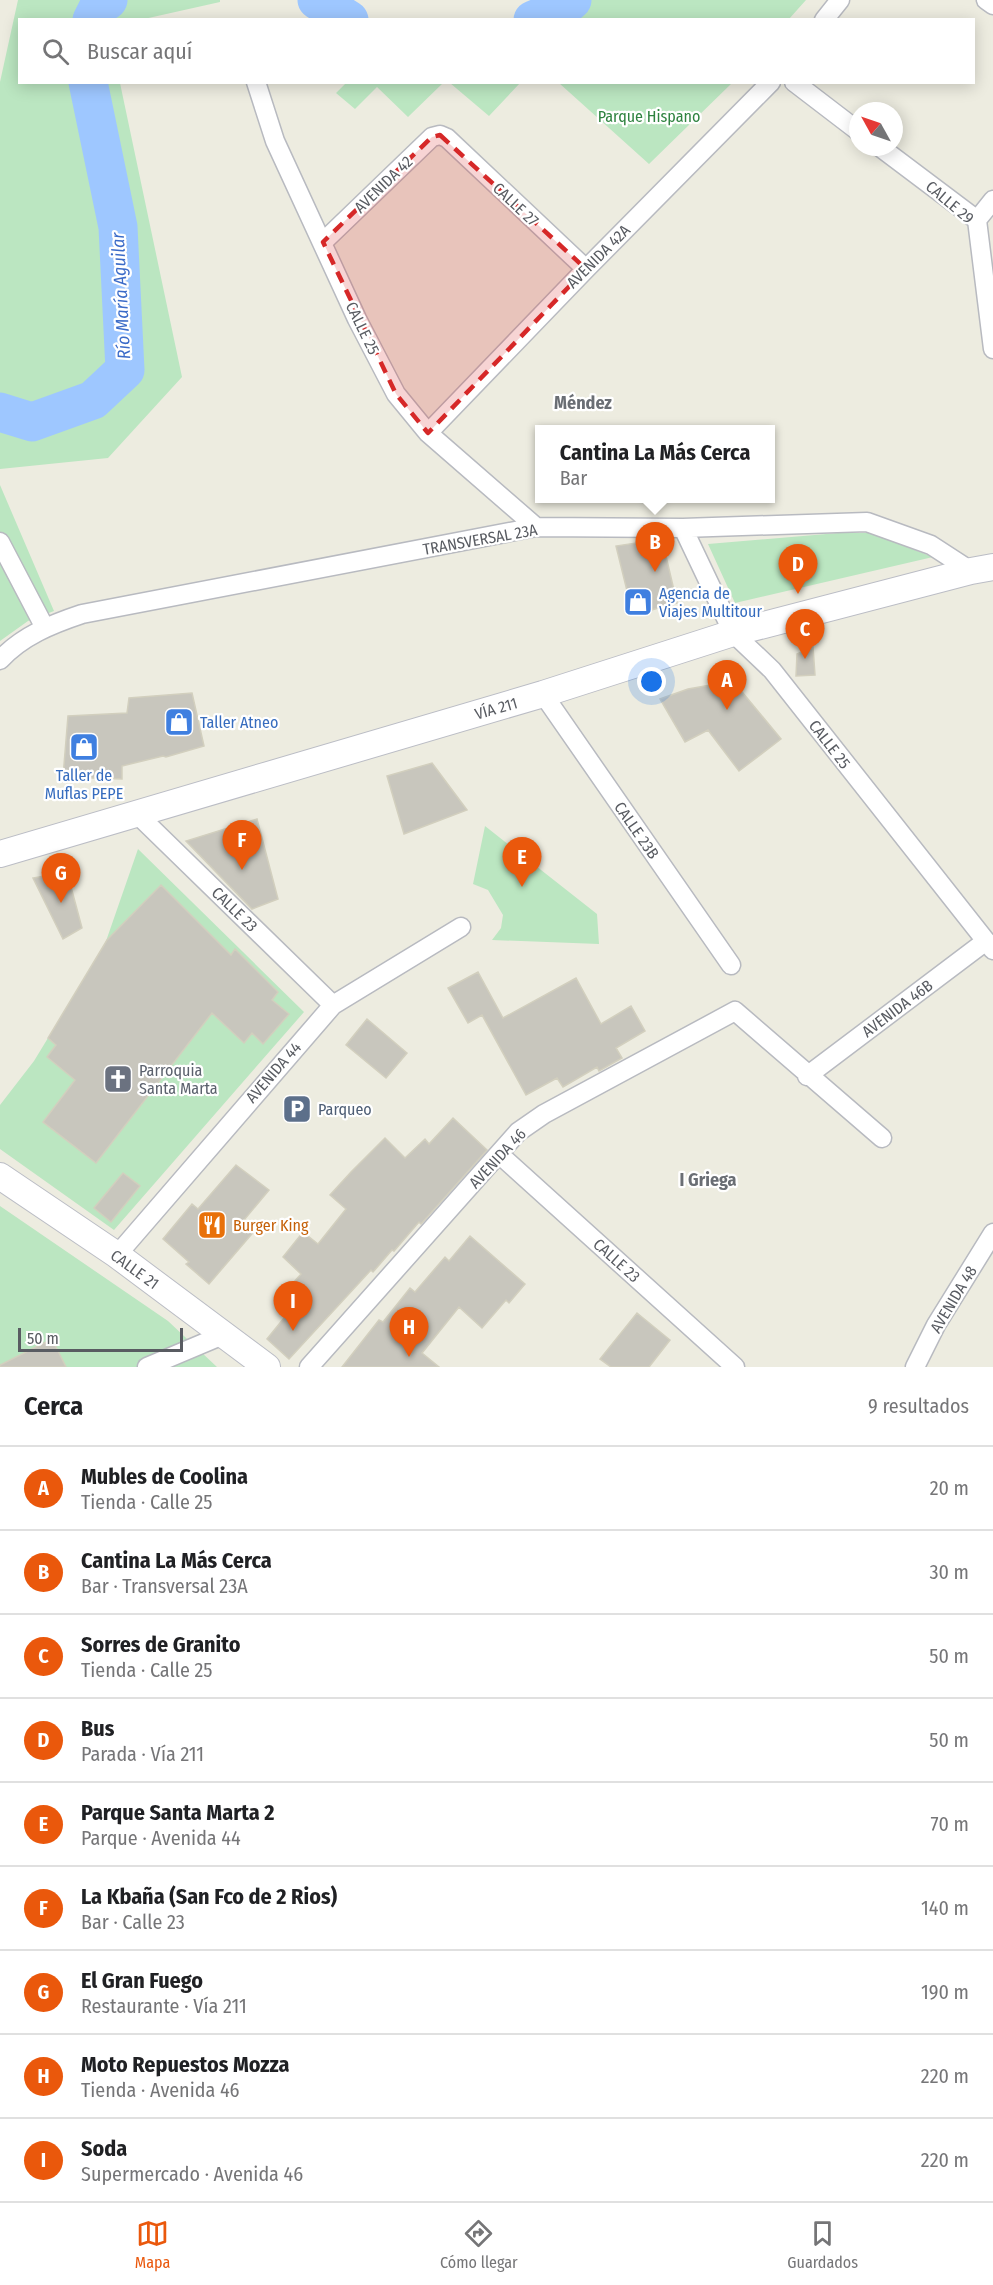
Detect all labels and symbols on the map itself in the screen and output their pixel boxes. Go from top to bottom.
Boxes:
north arrow [849,102,903,156]
park label: Parque Hispano [598,107,700,126]
street label: AVENIDA 42 [350,152,416,217]
street label: CALLE 29 [922,177,978,228]
street label: CALLE 27 [489,179,543,231]
street label: AVENIDA 42A [563,220,634,292]
water label: Río María Aguilar [107,231,135,360]
street label: CALLE 25 [342,299,383,358]
district label: Méndez [554,392,612,414]
street label: TRANSVERSAL 23A [421,520,539,559]
pin: B [636,522,674,572]
pin: D [778,544,818,594]
place label: Agencia de Viajes Multitour [659,584,762,621]
shop icon: Agencia de Viajes Multitour [622,586,654,618]
pin: C [786,610,824,659]
pin: A [708,660,746,710]
your location [637,667,666,696]
street label: VÍA 211 [473,693,520,724]
shop icon: Taller Atneo [163,706,195,738]
place label: Taller Atneo [200,713,278,732]
street label: CALLE 25 [805,716,854,772]
shop icon: Taller de Muflas PEPE [68,731,100,763]
place label: Taller de Muflas PEPE [45,766,123,803]
street label: CALLE 23B [610,798,663,863]
pin: F [222,820,262,870]
pin: E [502,838,542,887]
pin: G [42,854,80,903]
street label: CALLE 23 [208,883,261,936]
street label: AVENIDA 46B [858,976,937,1041]
street label: AVENIDA 44 [242,1038,305,1107]
place label: Parroquia Santa Marta [139,1061,218,1098]
church icon: Parroquia Santa Marta [102,1063,134,1095]
parking icon: Parqueo [281,1093,313,1125]
place label: Parqueo [318,1100,372,1119]
street label: AVENIDA 46 [465,1124,530,1192]
district label: I Griega [679,1169,737,1191]
restaurant icon: Burger King [196,1209,228,1241]
place label: Burger King [233,1216,309,1235]
street label: CALLE 23 [589,1234,644,1286]
street label: CALLE 21 [107,1246,163,1293]
street label: AVENIDA 48 [926,1262,981,1336]
pin: I [274,1282,312,1331]
pin: H [390,1308,428,1357]
scale bar [18,1325,183,1352]

